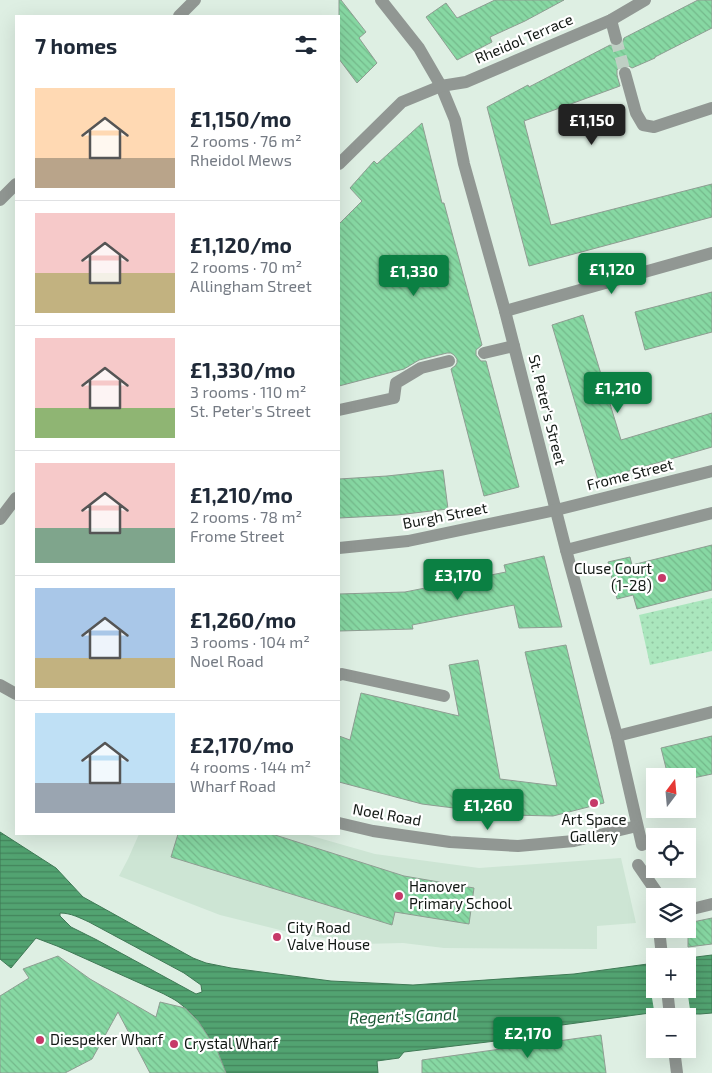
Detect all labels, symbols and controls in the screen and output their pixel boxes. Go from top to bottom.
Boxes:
street label: Rheidol Terrace [472,9,575,67]
icon: filters [292,31,320,59]
text: 7 homes [35,33,117,58]
pin: £1,150 [551,104,633,146]
text: £1,150/mo [190,106,291,131]
icon: home [75,108,135,168]
text: £1,150 [569,110,615,129]
text: 2 rooms · 76 m² [190,131,302,150]
text: Rheidol Mews [190,150,292,169]
text: £1,120/mo [190,232,292,257]
icon: home [75,233,135,293]
pin: £1,120 [571,252,653,295]
pin: £1,330 [373,254,455,297]
text: 2 rooms · 70 m² [190,257,302,276]
text: £1,120 [589,259,635,278]
text: £1,330 [390,261,438,280]
text: Allingham Street [190,276,312,295]
street label: St. Peter's Street [526,353,570,467]
text: £1,330/mo [190,357,295,382]
icon: home [75,358,135,418]
pin: £1,210 [577,372,659,414]
text: £1,210 [595,378,641,397]
text: 3 rooms · 110 m² [190,382,307,401]
text: St. Peter's Street [190,401,311,420]
street label: Frome Street [585,455,675,493]
text: £1,210/mo [190,482,293,507]
icon: home [75,483,135,543]
street label: Burgh Street [401,498,489,532]
text: 2 rooms · 78 m² [190,507,302,526]
text: Frome Street [190,526,284,545]
pin: £3,170 [417,558,499,601]
place label: Cluse Court (1-28) [574,559,652,594]
text: £3,170 [434,565,482,584]
marker: Cluse Court (1-28) [656,572,668,584]
text: £1,260/mo [190,607,296,632]
icon: home [75,608,135,668]
text: 3 rooms · 104 m² [190,632,310,651]
text: Noel Road [190,651,264,670]
text: £2,170/mo [190,732,294,757]
icon: home [75,733,135,793]
text: 4 rooms · 144 m² [190,757,311,776]
north arrow [646,768,696,818]
map controls [646,768,696,1058]
text: Wharf Road [190,776,276,795]
pin: £1,260 [447,788,529,831]
text: £1,260 [464,795,513,814]
marker: Art Space Gallery [588,797,600,809]
street label: Noel Road [352,799,423,829]
place label: Art Space Gallery [561,810,627,845]
button: locate [646,828,696,878]
place label: Hanover Primary School [409,877,512,912]
button: layers [646,888,696,938]
marker: Hanover Primary School [393,890,405,902]
place label: City Road Valve House [287,918,370,953]
marker: City Road Valve House [271,931,283,943]
button: + [646,948,696,998]
water label: Regent's Canal [349,1004,457,1027]
button: − [646,1008,696,1058]
pin: £2,170 [487,1016,569,1059]
text: £2,170 [504,1023,552,1042]
place label: Diespeker Wharf [50,1030,164,1048]
marker: Diespeker Wharf [34,1034,46,1046]
place label: Crystal Wharf [184,1034,278,1052]
marker: Crystal Wharf [168,1038,180,1050]

